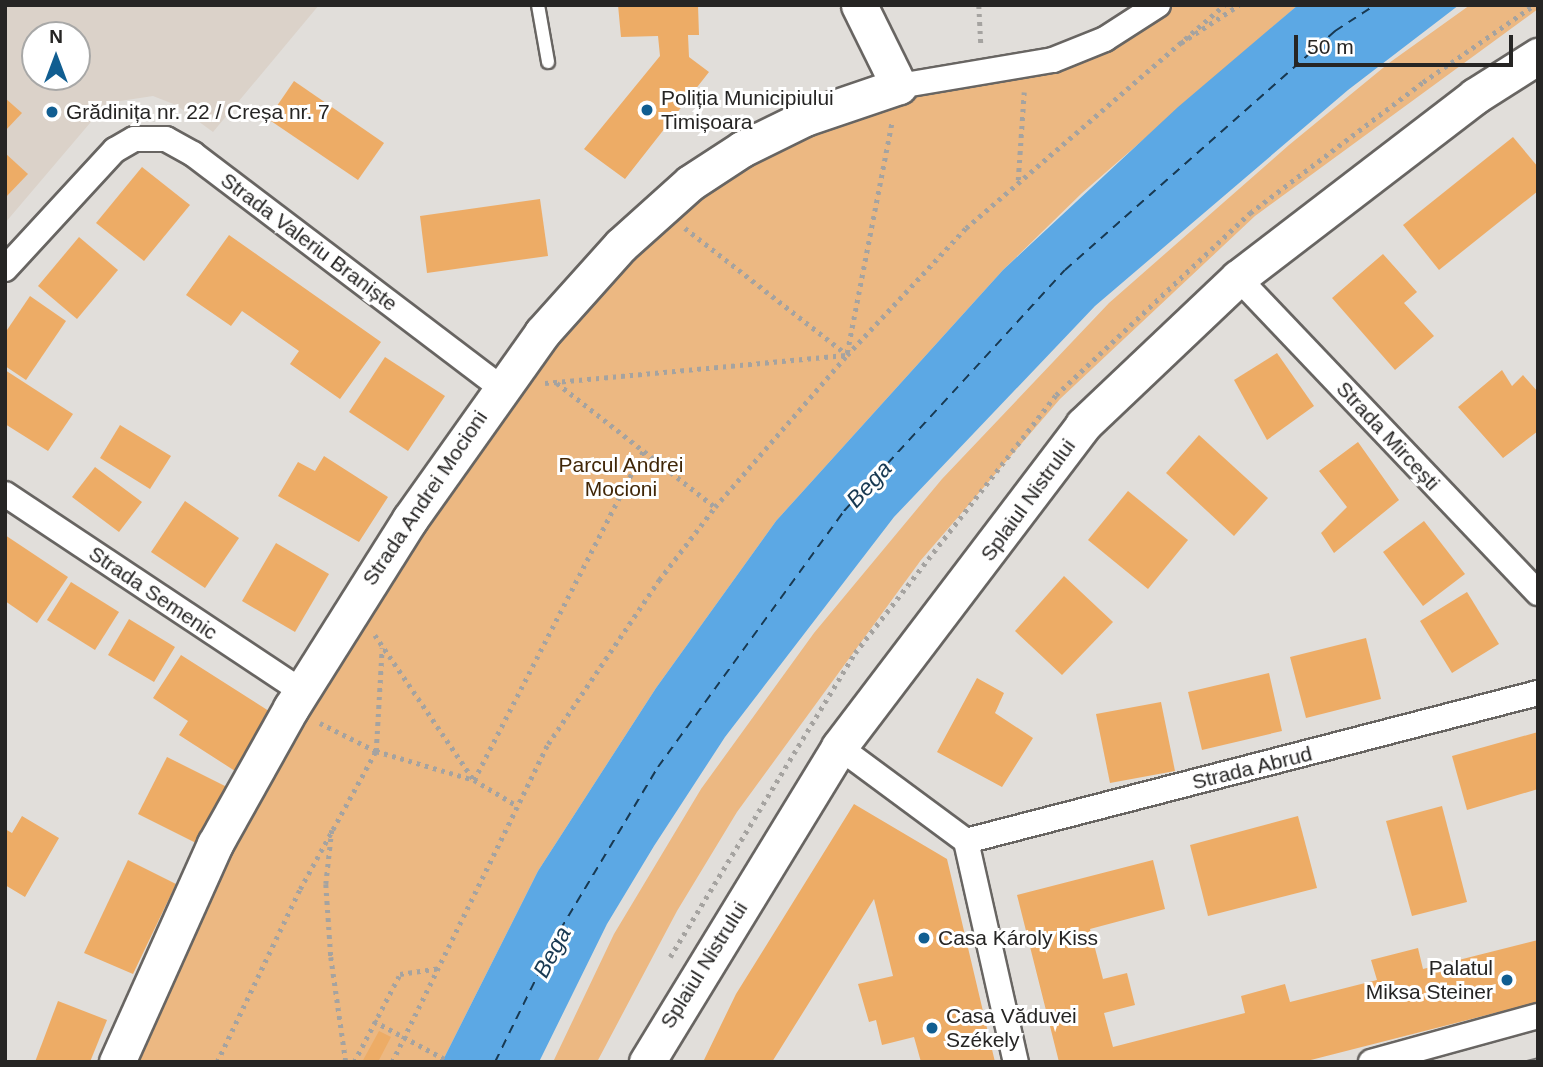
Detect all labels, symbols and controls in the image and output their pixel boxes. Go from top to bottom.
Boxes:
north arrow [21,21,91,91]
scale bar [1298,21,1517,65]
text: N [49,26,63,47]
text: 50 m [1307,35,1354,58]
place label: Poliția Municipiului Timișoara [661,85,834,135]
place label: Grădinița nr. 22 / Creșa nr. 7 [66,99,330,125]
marker: Poliția Municipiului Timișoara [639,102,655,118]
marker: Grădinița nr. 22 / Creșa nr. 7 [44,104,60,120]
street label: Strada Valeriu Braniște [216,167,402,317]
street label: Strada Mircești [1331,376,1445,496]
street label: Strada Andrei Mocioni [357,405,493,591]
street label: Splaiul Nistrului [975,434,1081,566]
park label: Parcul Andrei Mocioni [558,452,684,502]
water label: Bega [841,455,897,513]
street label: Strada Semenic [84,541,222,645]
street label: Strada Abrud [1189,741,1315,795]
street label: Splaiul Nistrului [655,897,753,1033]
water label: Bega [527,922,577,982]
place label: Casa Károly Kiss [938,925,1098,951]
marker: Casa Károly Kiss [916,930,932,946]
place label: Palatul Miksa Steiner [1366,955,1493,1005]
marker: Palatul Miksa Steiner [1499,972,1515,988]
place label: Casa Văduvei Székely [946,1003,1077,1053]
marker: Casa Văduvei Székely [924,1020,940,1036]

